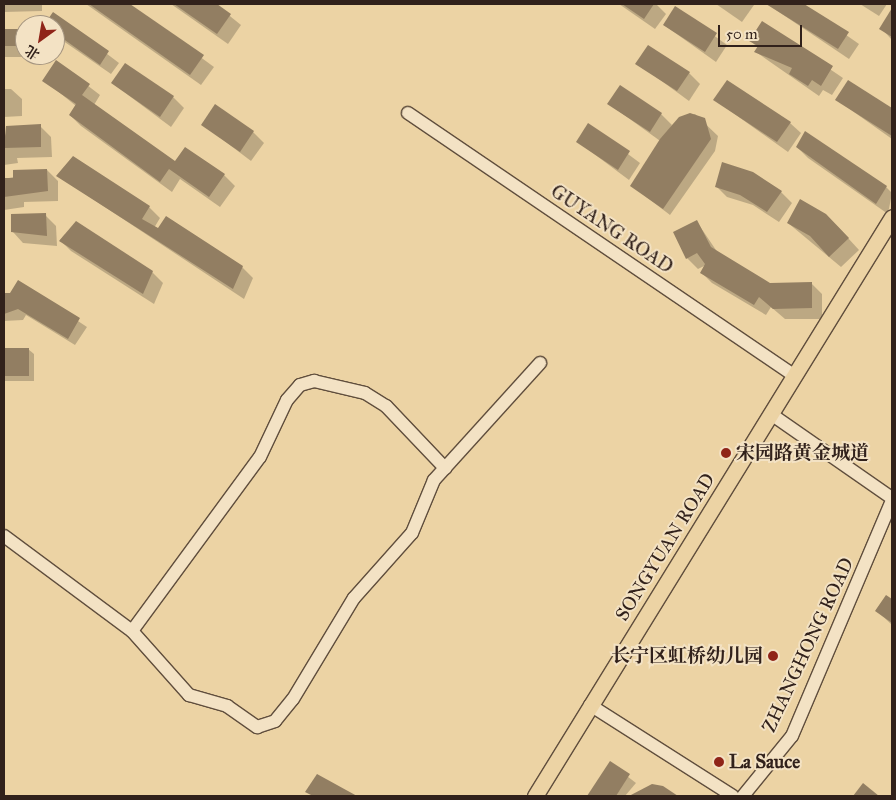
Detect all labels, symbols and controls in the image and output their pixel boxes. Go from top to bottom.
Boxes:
north arrow [15,15,65,65]
scale bar [721,15,805,47]
text: 50 m [726,25,758,43]
text: 北 [22,41,43,63]
street label: GUYANG ROAD [547,180,677,278]
place label: 宋园路黄金城道 [736,442,869,464]
marker: 宋园路黄金城道 [720,447,732,459]
street label: SONGYUAN ROAD [610,469,720,625]
street label: ZHANGHONG ROAD [757,554,859,736]
place label: 长宁区虹桥幼儿园 [611,645,763,667]
marker: 长宁区虹桥幼儿园 [767,650,779,662]
place label: La Sauce [729,751,800,773]
marker: La Sauce [713,756,725,768]

